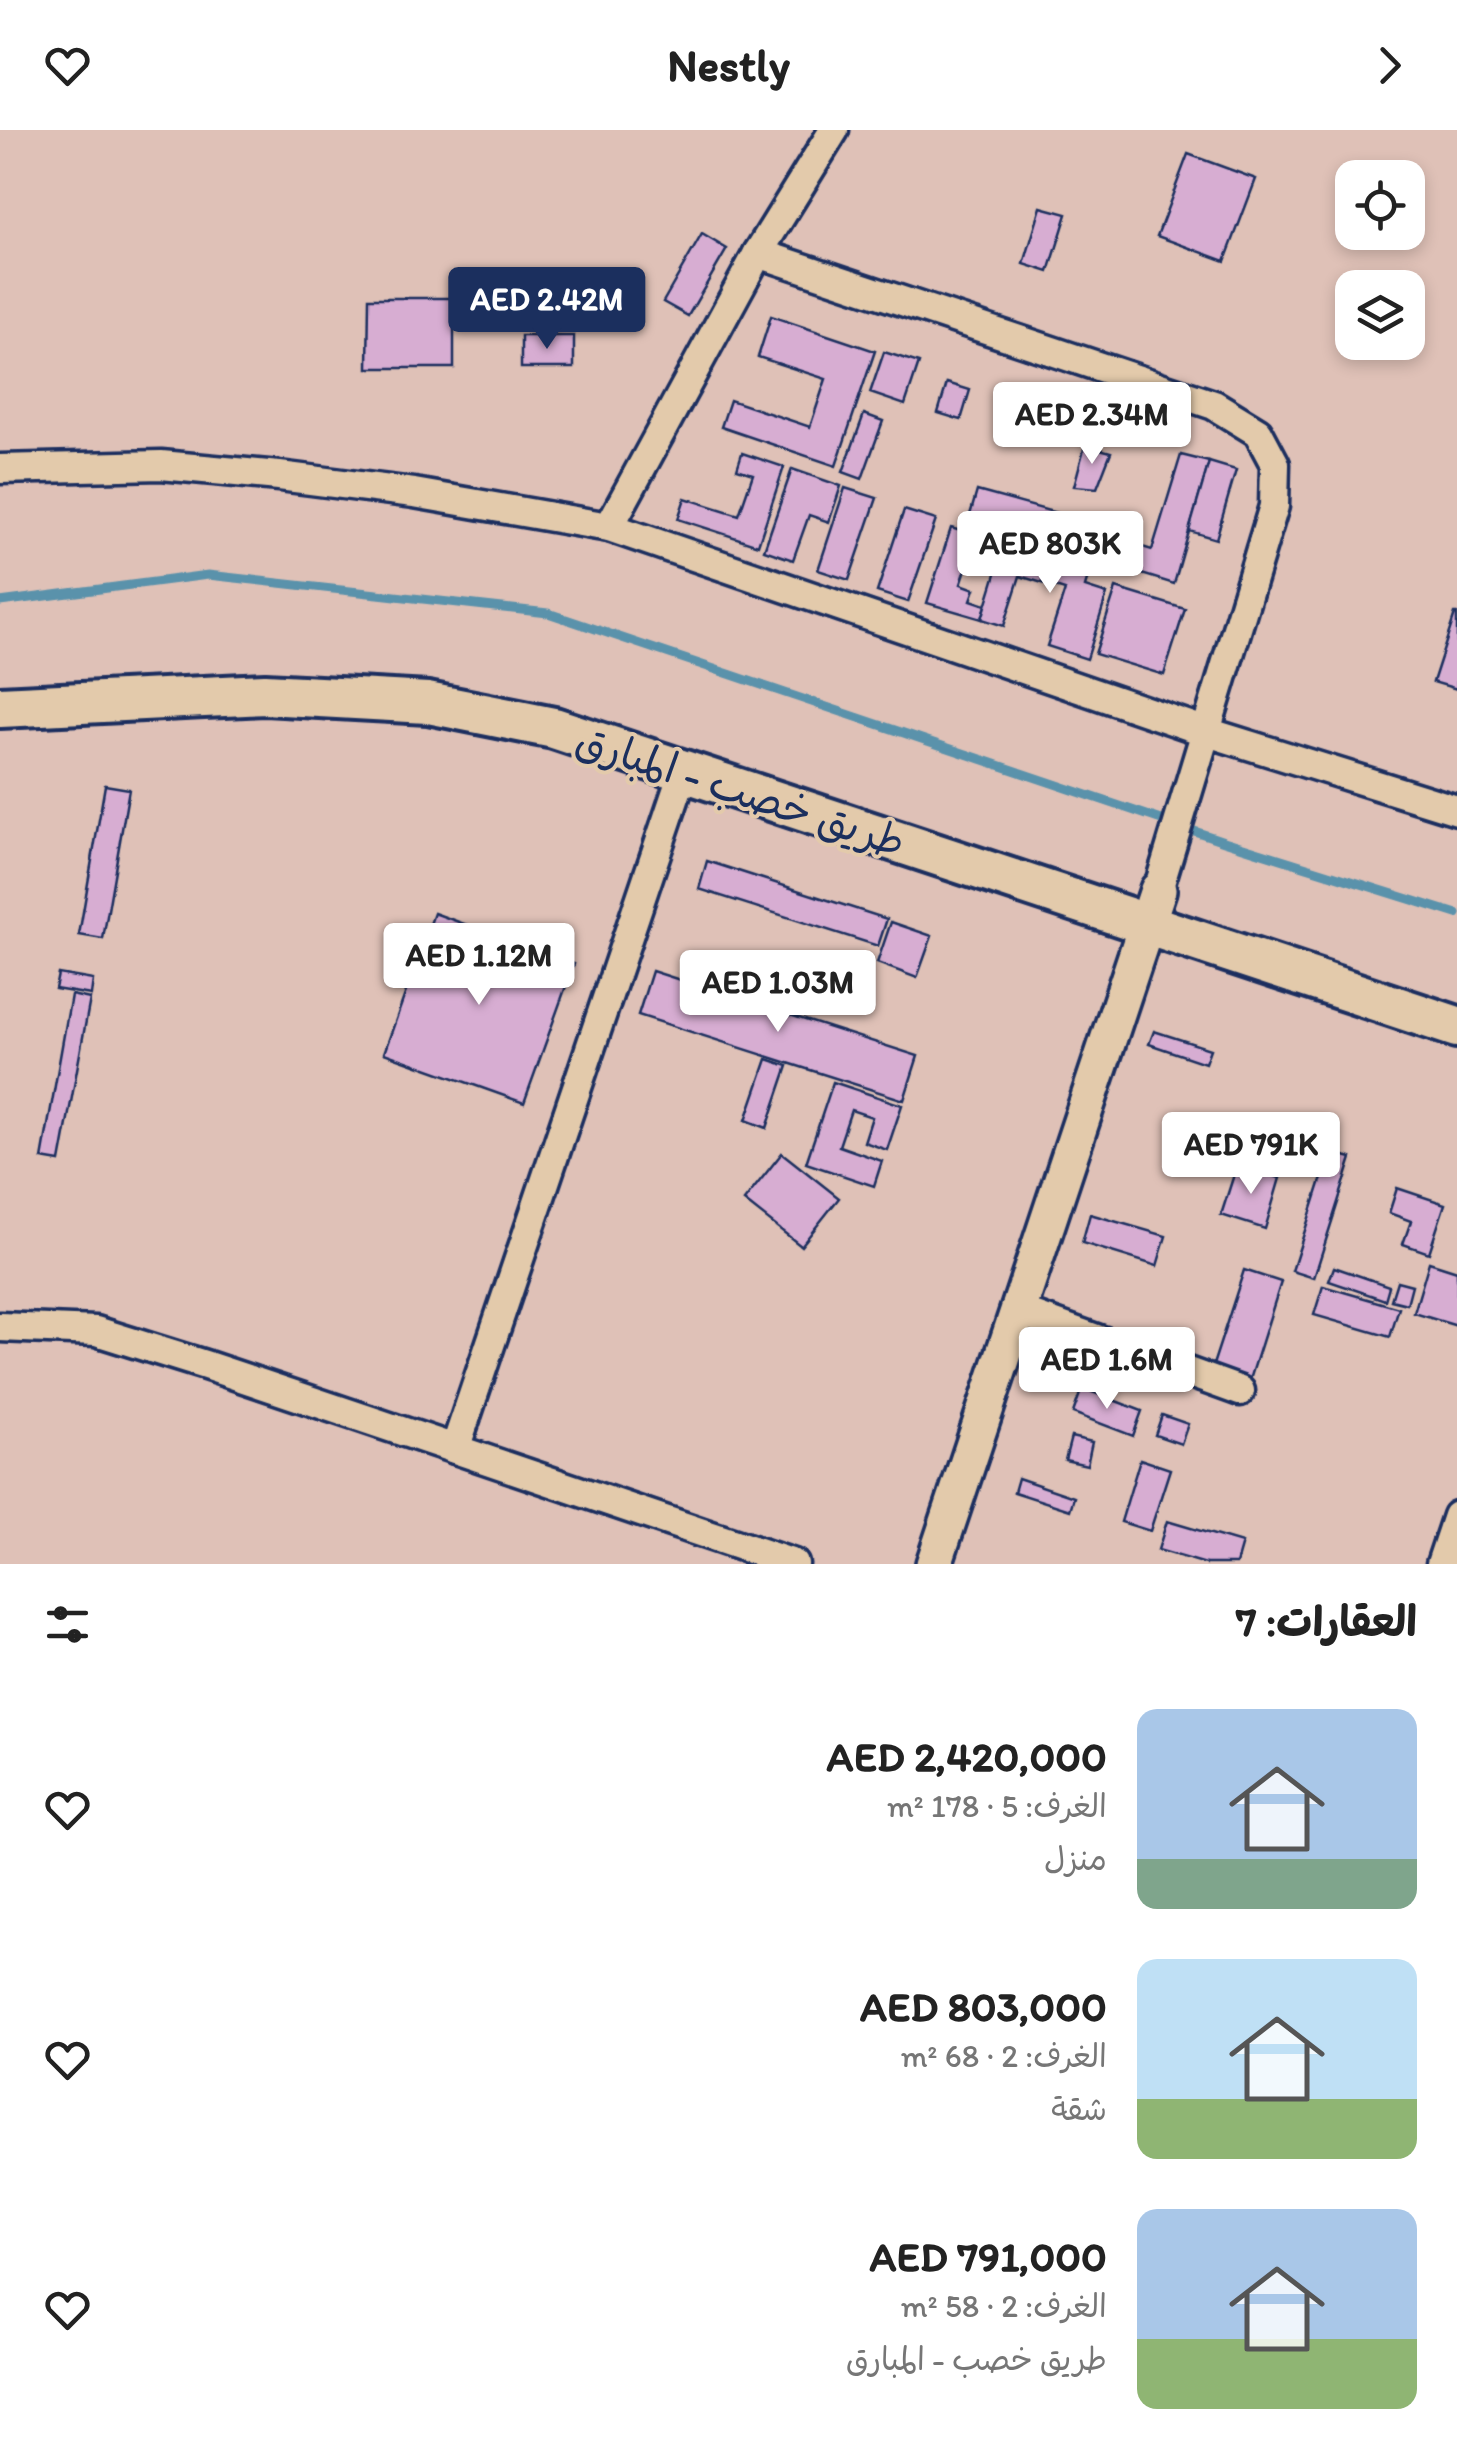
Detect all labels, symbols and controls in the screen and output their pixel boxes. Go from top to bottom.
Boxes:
icon: heart [40,38,95,93]
text: Nestly [667,38,790,92]
icon: forward [1362,38,1417,93]
map controls [1335,160,1425,360]
button: locate [1335,160,1425,250]
pin: AED 2.42M [433,267,661,352]
button: layers [1335,270,1425,360]
text: AED 2.42M [470,280,624,318]
pin: AED 2.34M [978,382,1206,467]
text: AED 2.34M [1015,395,1169,433]
pin: AED 803K [947,511,1153,596]
text: AED 803K [979,524,1121,562]
street label: طريق خصب - المبارق [570,713,912,868]
pin: AED 1.12M [365,923,593,1008]
text: AED 1.12M [405,936,553,974]
pin: AED 1.03M [664,950,892,1035]
text: AED 1.03M [702,963,854,1001]
pin: AED 791K [1148,1112,1354,1197]
text: AED 791K [1184,1125,1318,1163]
pin: AED 1.6M [1004,1327,1210,1412]
text: AED 1.6M [1041,1340,1173,1378]
text: العقارات: 7 [1236,1596,1417,1647]
icon: filters [40,1597,95,1652]
text: AED 2,420,000 [827,1731,1107,1782]
icon: home [1217,1749,1337,1869]
icon: heart [40,1782,95,1837]
text: الغرف: 5 · 178 m² [887,1787,1107,1825]
text: منزل [1044,1840,1107,1878]
text: AED 803,000 [860,1981,1107,2032]
icon: home [1217,1999,1337,2119]
icon: heart [40,2032,95,2087]
text: الغرف: 2 · 68 m² [901,2037,1107,2075]
text: شقة [1051,2090,1107,2128]
text: AED 791,000 [869,2231,1107,2282]
icon: home [1217,2249,1337,2369]
icon: heart [40,2282,95,2337]
text: الغرف: 2 · 58 m² [901,2287,1107,2325]
text: طريق خصب - المبارق [846,2340,1107,2378]

